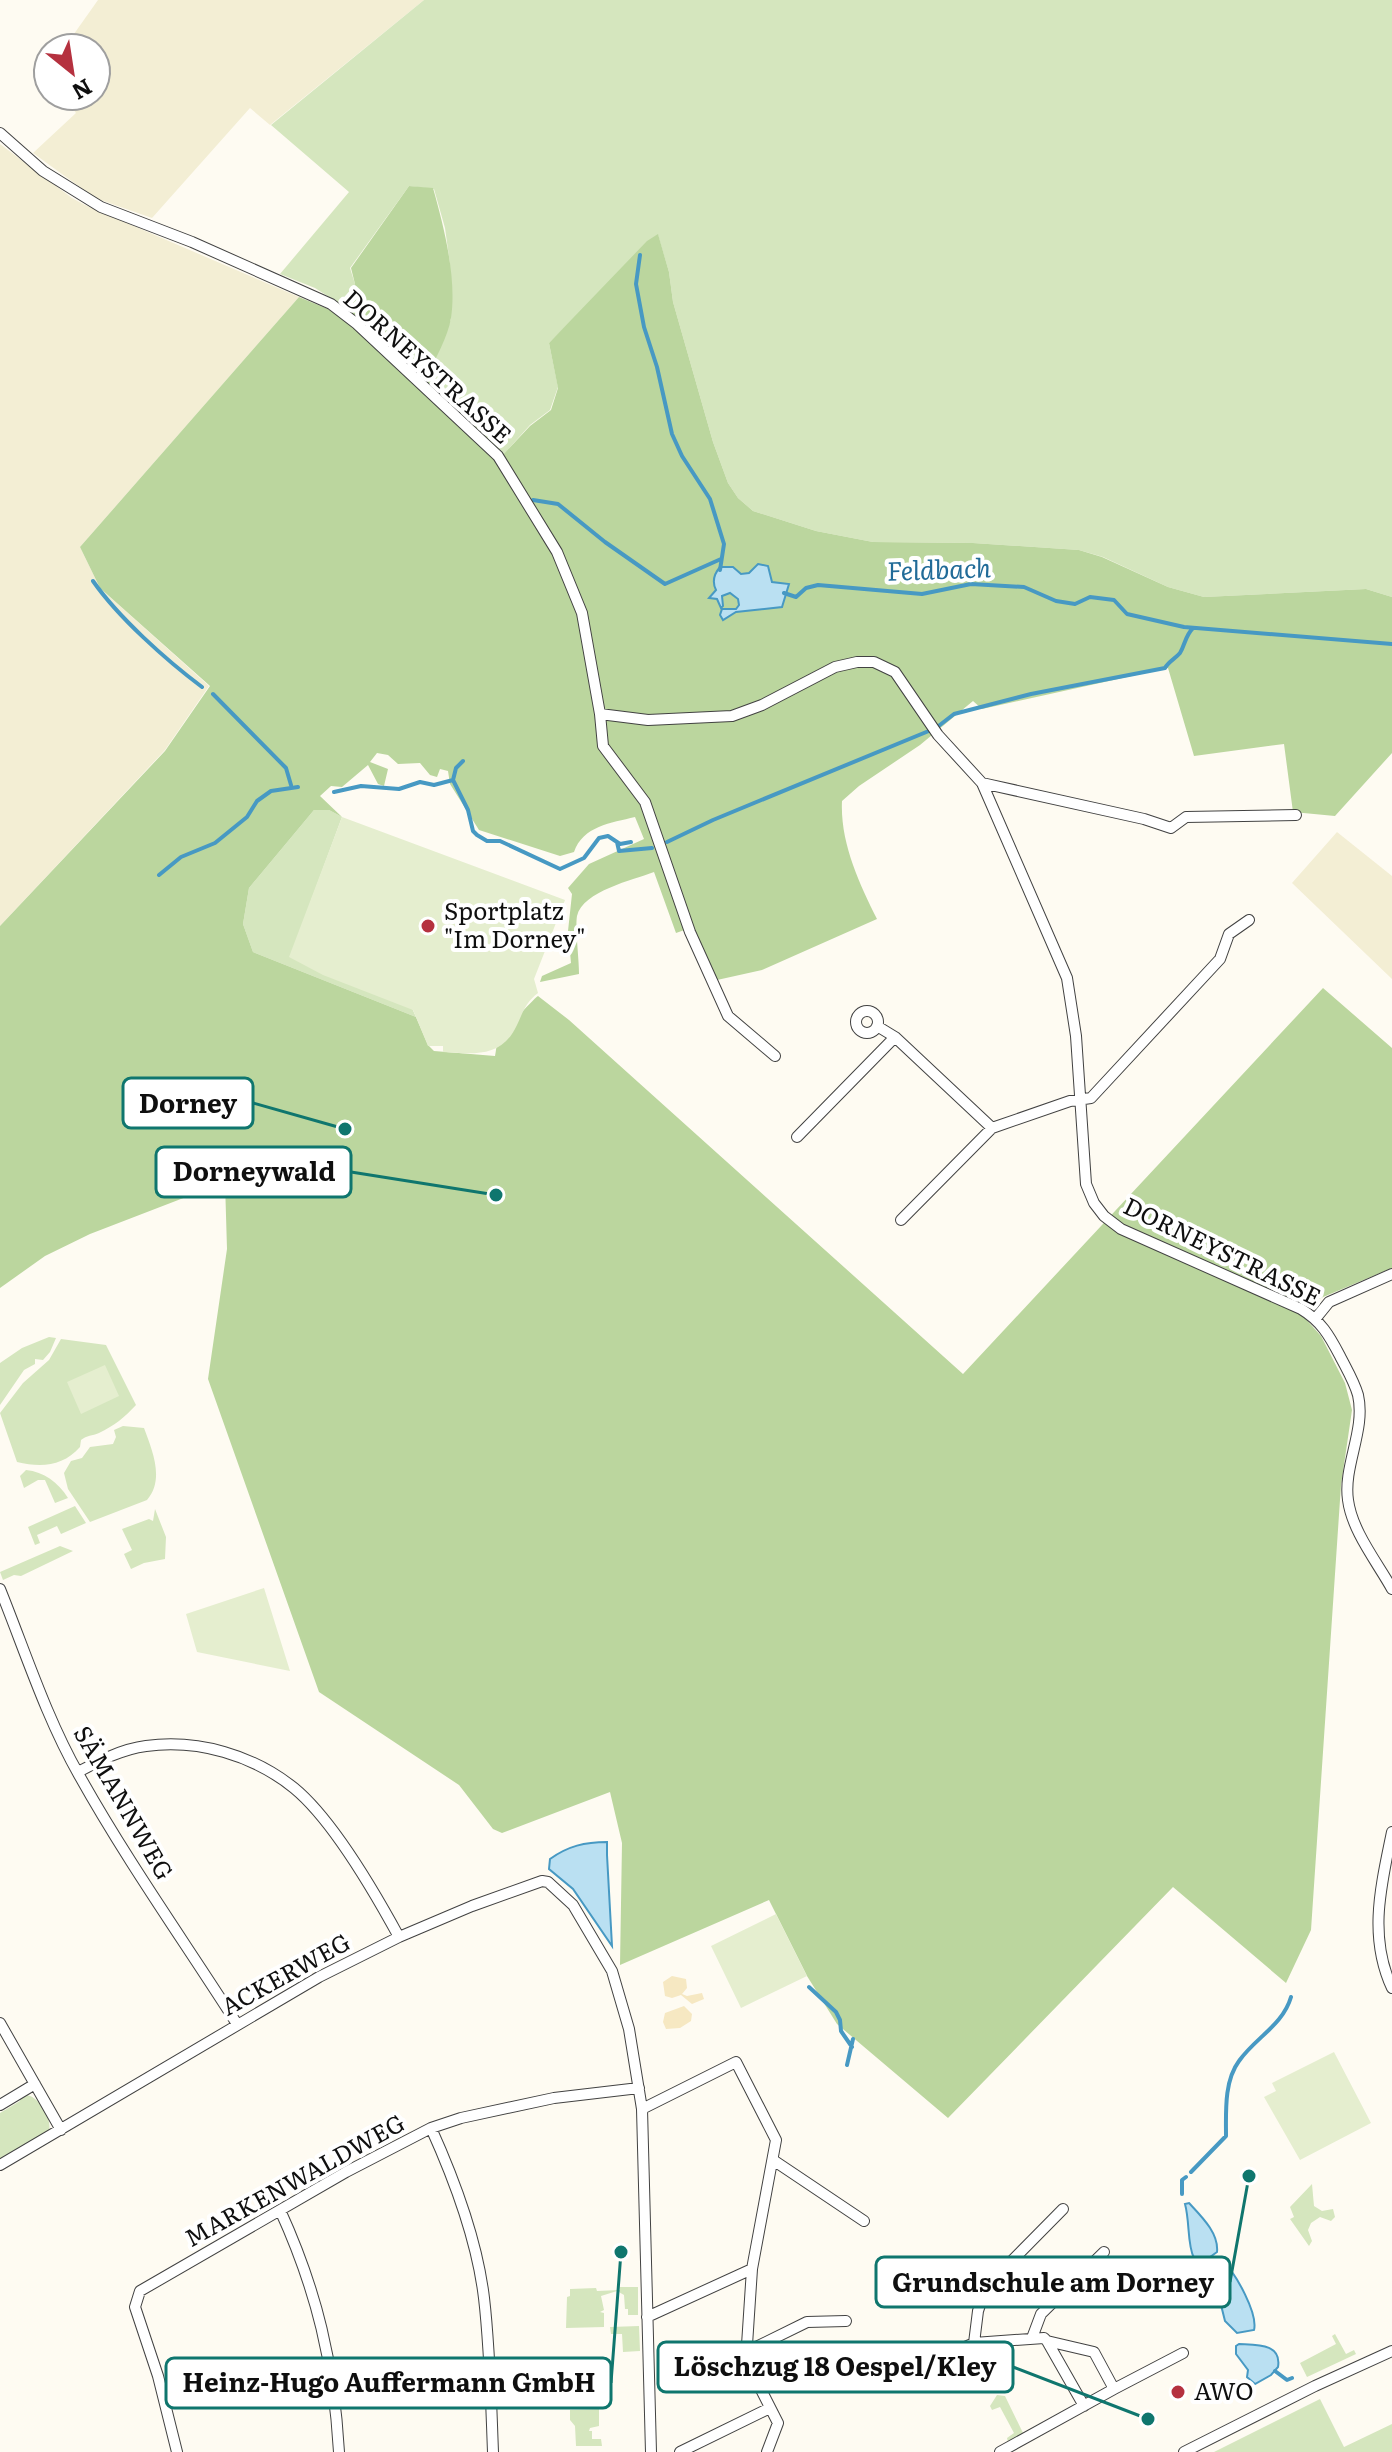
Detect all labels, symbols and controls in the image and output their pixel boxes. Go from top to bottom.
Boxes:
north arrow [32,32,112,112]
text: N [67,72,99,110]
street label: DORNEYSTRASSE [337,280,521,450]
water label: Feldbach [886,546,992,589]
place label: Sportplatz "Im Dorney" [444,892,586,955]
marker: Sportplatz "Im Dorney" [419,917,437,935]
callout: Dorney [123,1078,253,1128]
text: Dorney [139,1082,237,1121]
callout: Dorneywald [156,1147,351,1197]
text: Dorneywald [173,1150,335,1189]
street label: DORNEYSTRASSE [1118,1187,1328,1313]
street label: SÄMANNWEG [67,1718,184,1885]
street label: ACKERWEG [214,1923,356,2023]
street label: MARKENWALDWEG [178,2104,410,2254]
callout: Grundschule am Dorney [876,2257,1230,2307]
text: Grundschule am Dorney [892,2261,1214,2300]
callout: Löschzug 18 Oespel/Kley [658,2342,1013,2392]
text: Löschzug 18 Oespel/Kley [674,2345,997,2384]
callout: Heinz-Hugo Auffermann GmbH [166,2358,611,2408]
text: Heinz-Hugo Auffermann GmbH [182,2361,596,2400]
place label: AWO [1194,2372,1253,2407]
marker: AWO [1169,2383,1187,2401]

